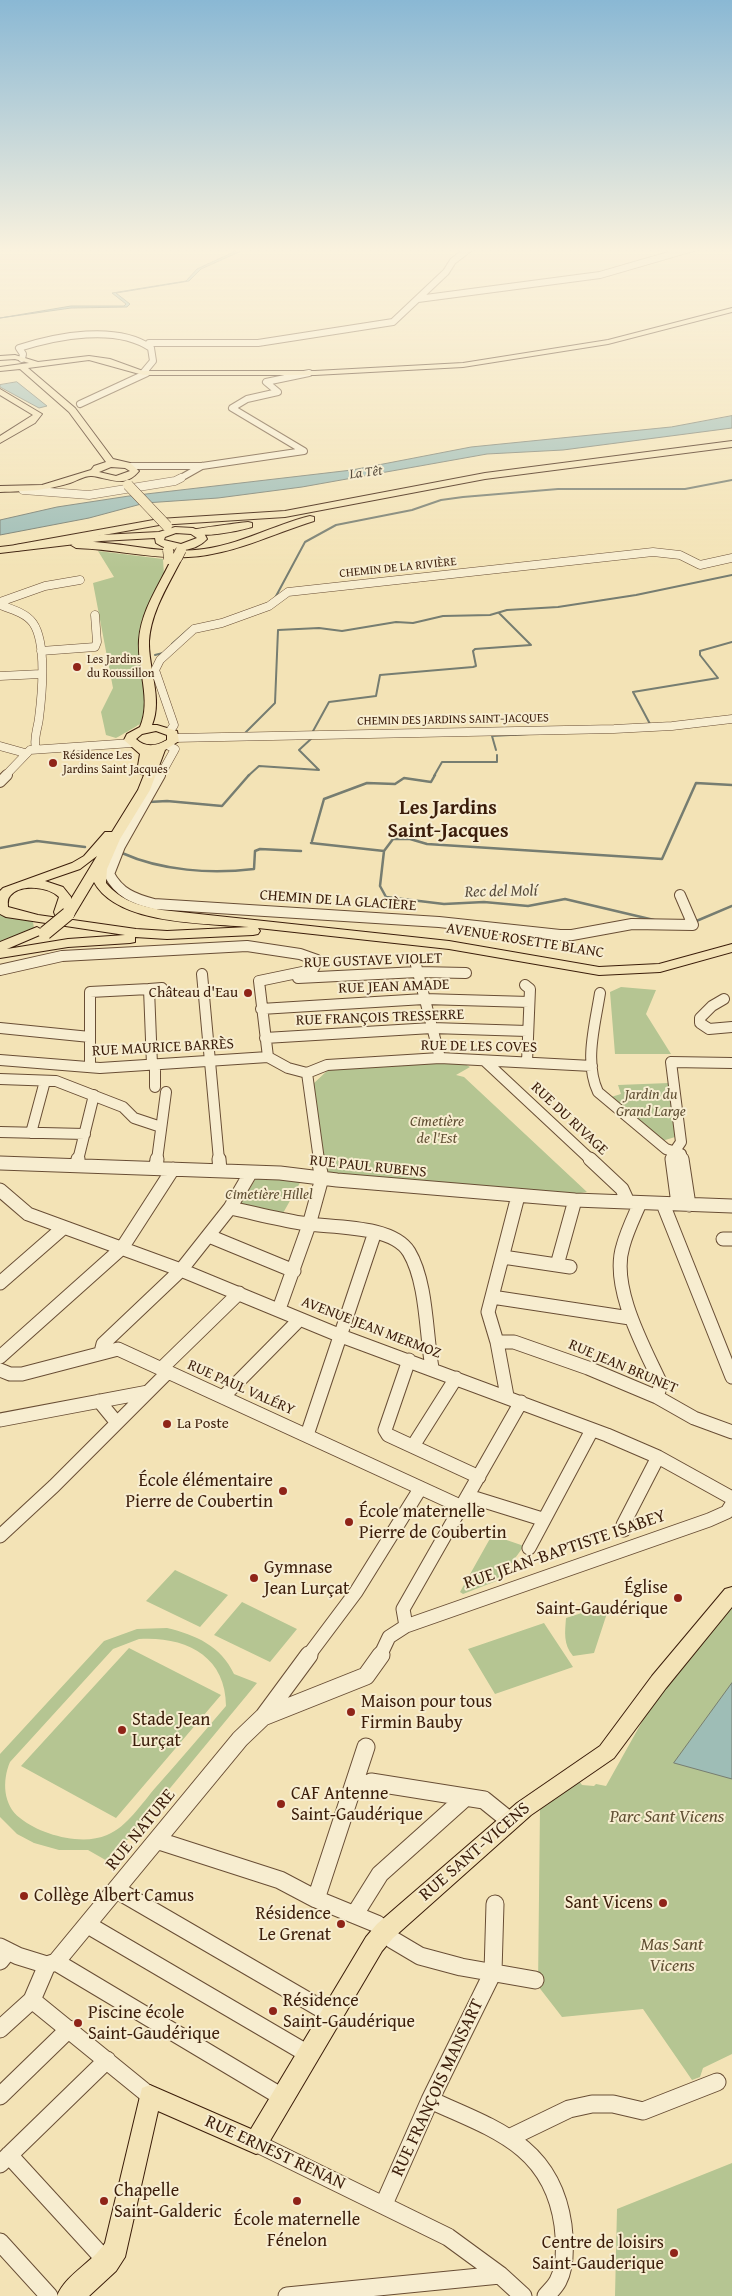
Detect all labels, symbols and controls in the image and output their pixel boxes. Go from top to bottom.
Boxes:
water label: La Têt [349,463,383,483]
street label: CHEMIN DE LA RIVIÈRE [339,555,457,581]
place label: Les Jardins du Roussillon [87,653,155,681]
marker: Les Jardins du Roussillon [71,661,83,673]
street label: CHEMIN DES JARDINS SAINT-JACQUES [357,711,549,729]
place label: Résidence Les Jardins Saint Jacques [63,749,168,777]
marker: Résidence Les Jardins Saint Jacques [47,757,59,769]
district label: Les Jardins Saint-Jacques [387,797,509,844]
water label: Rec del Molí [464,882,538,902]
street label: CHEMIN DE LA GLACIÈRE [259,887,417,915]
street label: AVENUE ROSETTE BLANC [445,920,605,962]
street label: RUE GUSTAVE VIOLET [303,950,443,972]
street label: RUE JEAN AMADE [338,976,450,998]
place label: Château d'Eau [149,984,238,1002]
marker: Château d'Eau [242,987,254,999]
street label: RUE FRANÇOIS TRESSERRE [295,1006,465,1030]
street label: RUE MAURICE BARRÈS [92,1035,234,1061]
street label: RUE DE LES COVES [421,1037,537,1057]
street label: RUE DU RIVAGE [527,1079,611,1159]
park label: Jardin du Grand Large [616,1086,686,1121]
park label: Cimetière de l'Est [410,1113,464,1148]
street label: RUE PAUL RUBENS [309,1152,427,1182]
park label: Cimetière Hillel [225,1186,313,1204]
street label: AVENUE JEAN MERMOZ [299,1293,443,1363]
street label: RUE JEAN BRUNET [566,1336,680,1398]
street label: RUE PAUL VALÉRY [185,1356,297,1420]
place label: La Poste [177,1415,229,1433]
marker: La Poste [161,1418,173,1430]
place label: École élémentaire Pierre de Coubertin [125,1470,273,1512]
marker: École élémentaire Pierre de Coubertin [277,1485,289,1497]
place label: École maternelle Pierre de Coubertin [359,1501,507,1544]
street label: RUE JEAN-BAPTISTE ISABEY [461,1505,669,1595]
marker: École maternelle Pierre de Coubertin [343,1516,355,1528]
place label: Gymnase Jean Lurçat [264,1557,349,1600]
marker: Gymnase Jean Lurçat [248,1572,260,1584]
place label: Église Saint-Gaudérique [536,1577,668,1620]
marker: Église Saint-Gaudérique [672,1592,684,1604]
place label: Maison pour tous Firmin Bauby [361,1691,492,1734]
marker: Maison pour tous Firmin Bauby [345,1706,357,1718]
place label: Stade Jean Lurçat [132,1709,210,1752]
marker: Stade Jean Lurçat [116,1724,128,1736]
place label: CAF Antenne Saint-Gaudérique [291,1783,423,1826]
street label: RUE NATURE [102,1785,180,1875]
marker: CAF Antenne Saint-Gaudérique [275,1798,287,1810]
street label: RUE SANT-VICENS [415,1798,535,1906]
park label: Parc Sant Vicens [610,1806,724,1828]
place label: Collège Albert Camus [34,1885,194,1907]
marker: Collège Albert Camus [18,1890,30,1902]
place label: Sant Vicens [565,1892,653,1914]
marker: Sant Vicens [657,1897,669,1909]
place label: Résidence Le Grenat [255,1903,331,1946]
marker: Résidence Le Grenat [335,1918,347,1930]
park label: Mas Sant Vicens [640,1934,704,1976]
place label: Résidence Saint-Gaudérique [283,1990,415,2032]
street label: RUE FRANÇOIS MANSART [387,1996,489,2180]
place label: Piscine école Saint-Gaudérique [88,2002,220,2045]
marker: Résidence Saint-Gaudérique [267,2005,279,2017]
marker: Piscine école Saint-Gaudérique [72,2017,84,2029]
street label: RUE ERNEST RENAN [201,2111,349,2195]
place label: Chapelle Saint-Galderic [114,2180,222,2222]
marker: Chapelle Saint-Galderic [98,2195,110,2207]
marker: École maternelle Fénelon [291,2195,303,2207]
place label: École maternelle Fénelon [234,2209,360,2252]
place label: Centre de loisirs Saint-Gauderique [532,2232,664,2274]
marker: Centre de loisirs Saint-Gauderique [668,2247,680,2259]

